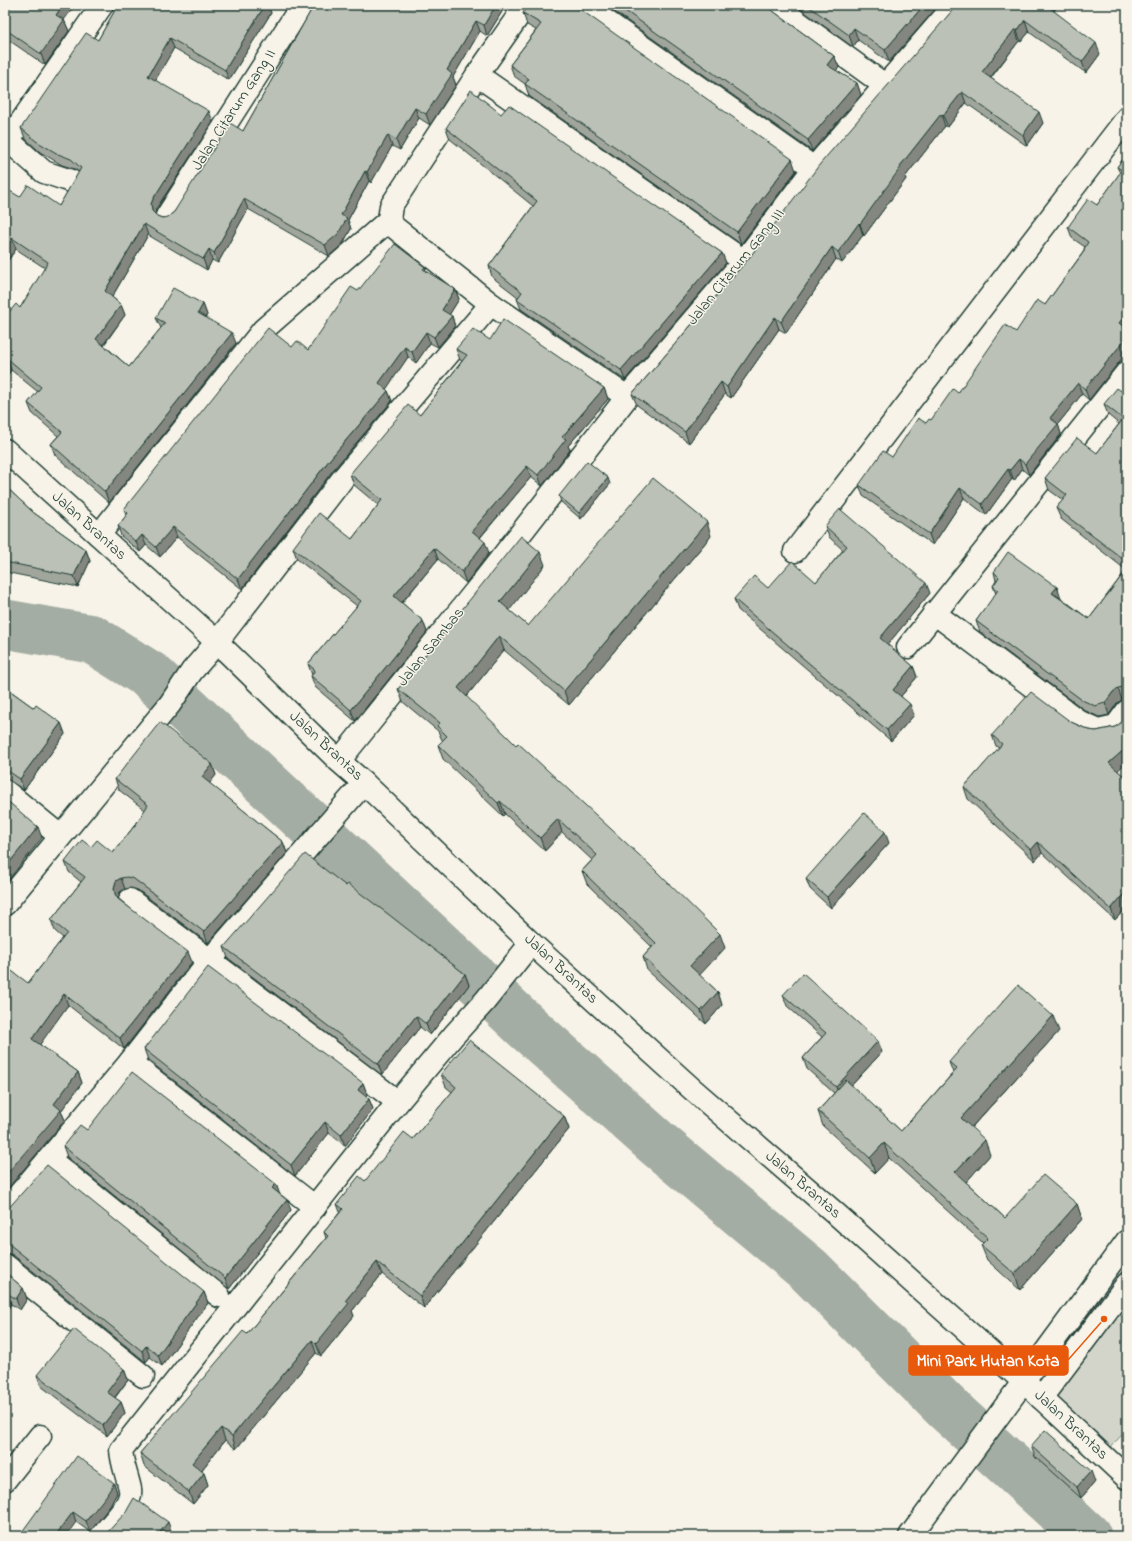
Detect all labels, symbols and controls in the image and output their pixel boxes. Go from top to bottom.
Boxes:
street label: Jalan Citarum Gang II [186,44,282,176]
street label: Jalan Citarum Gang III [681,203,791,331]
street label: Jalan Brantas [46,486,132,566]
street label: Jalan Sambas [391,602,471,692]
street label: Jalan Brantas [283,705,369,787]
street label: Jalan Brantas [518,928,604,1010]
street label: Jalan Brantas [760,1145,846,1225]
callout: Mini Park Hutan Kota [909,1346,1068,1375]
text: Mini Park Hutan Kota [916,1349,1060,1374]
street label: Jalan Brantas [1028,1384,1114,1466]

